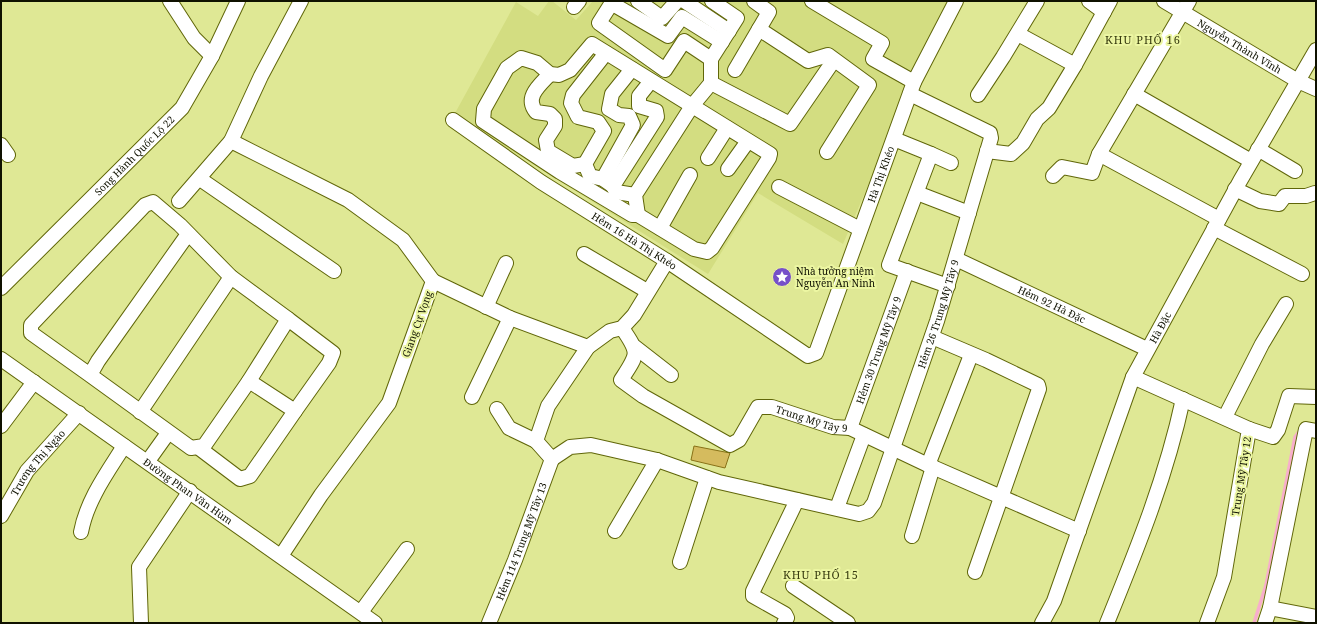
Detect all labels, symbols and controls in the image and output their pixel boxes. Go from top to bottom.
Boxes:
street label: Nguyễn Thành Vĩnh [1195,16,1285,77]
district label: KHU PHỐ 16 [1105,32,1181,47]
street label: Song Hành Quốc Lộ 22 [91,113,177,198]
street label: Hà Thị Khéo [864,144,897,204]
street label: Hẻm 16 Hà Thị Khéo [589,209,680,273]
street label: Hẻm 26 Trung Mỹ Tây 9 [914,258,962,370]
place label: Nhà tưởng niệm Nguyễn An Ninh [796,264,876,290]
place icon: Nhà tưởng niệm Nguyễn An Ninh [771,266,793,288]
street label: Hẻm 92 Hà Đặc [1016,282,1088,326]
street label: Giang Cự Vọng [399,288,436,359]
street label: Hẻm 30 Trung Mỹ Tây 9 [852,294,904,406]
street label: Hà Đặc [1146,309,1174,346]
street label: Trung Mỹ Tây 9 [774,402,848,435]
street label: Trương Thị Ngào [7,426,68,498]
street label: Trung Mỹ Tây 12 [1228,435,1254,517]
street label: Đường Phan Văn Hùm [141,455,236,528]
street label: Hẻm 114 Trung Mỹ Tây 13 [492,480,550,602]
district label: KHU PHỐ 15 [783,567,859,582]

